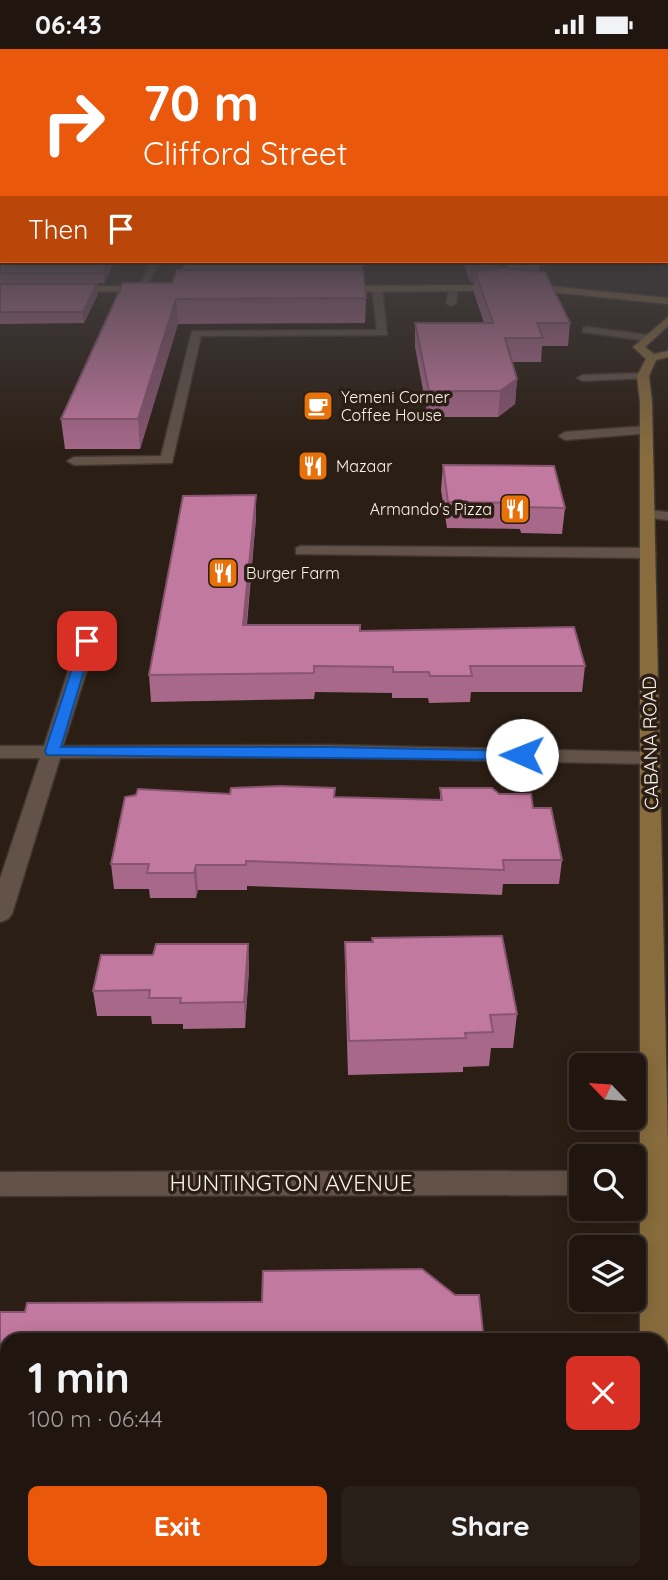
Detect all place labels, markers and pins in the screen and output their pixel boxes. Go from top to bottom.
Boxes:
place label: Yemeni Corner Coffee House [341,387,450,425]
cafe icon: Yemeni Corner Coffee House [301,389,335,423]
restaurant icon: Mazaar [296,449,330,483]
place label: Mazaar [336,456,392,476]
restaurant icon: Armando's Pizza [498,492,532,526]
place label: Armando's Pizza [370,499,492,519]
restaurant icon: Burger Farm [206,556,240,590]
place label: Burger Farm [246,563,340,583]
pin [57,611,117,671]

